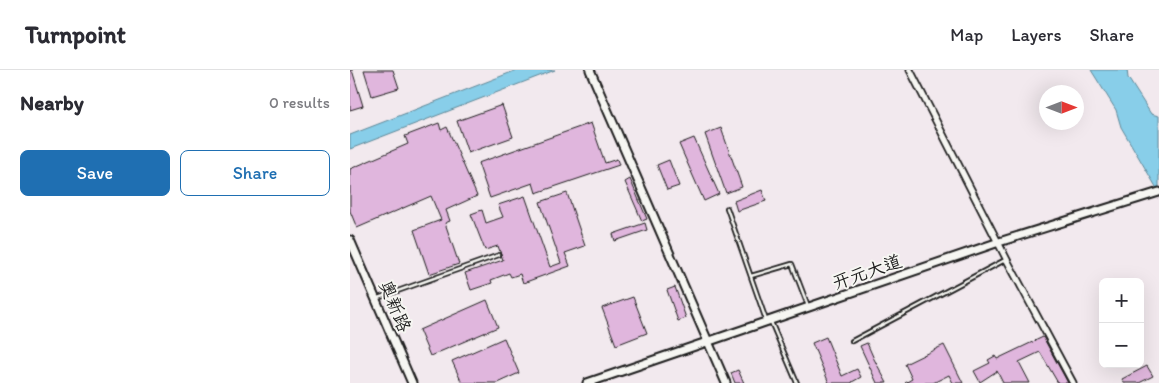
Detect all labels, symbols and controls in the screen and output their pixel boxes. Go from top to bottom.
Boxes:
text: Turnpoint [25,20,126,49]
text: Map [950,24,983,46]
text: Layers [1011,24,1061,46]
text: Share [1089,24,1134,46]
north arrow [1039,85,1084,130]
text: Nearby [20,90,84,115]
text: 0 results [269,93,330,112]
button: Save [20,150,170,196]
button: Share [180,150,330,196]
street label: 开元大道 [829,250,905,294]
street label: 奥新路 [374,277,416,335]
map controls [1099,278,1144,368]
button: + [1099,278,1144,323]
button: − [1099,323,1144,368]

